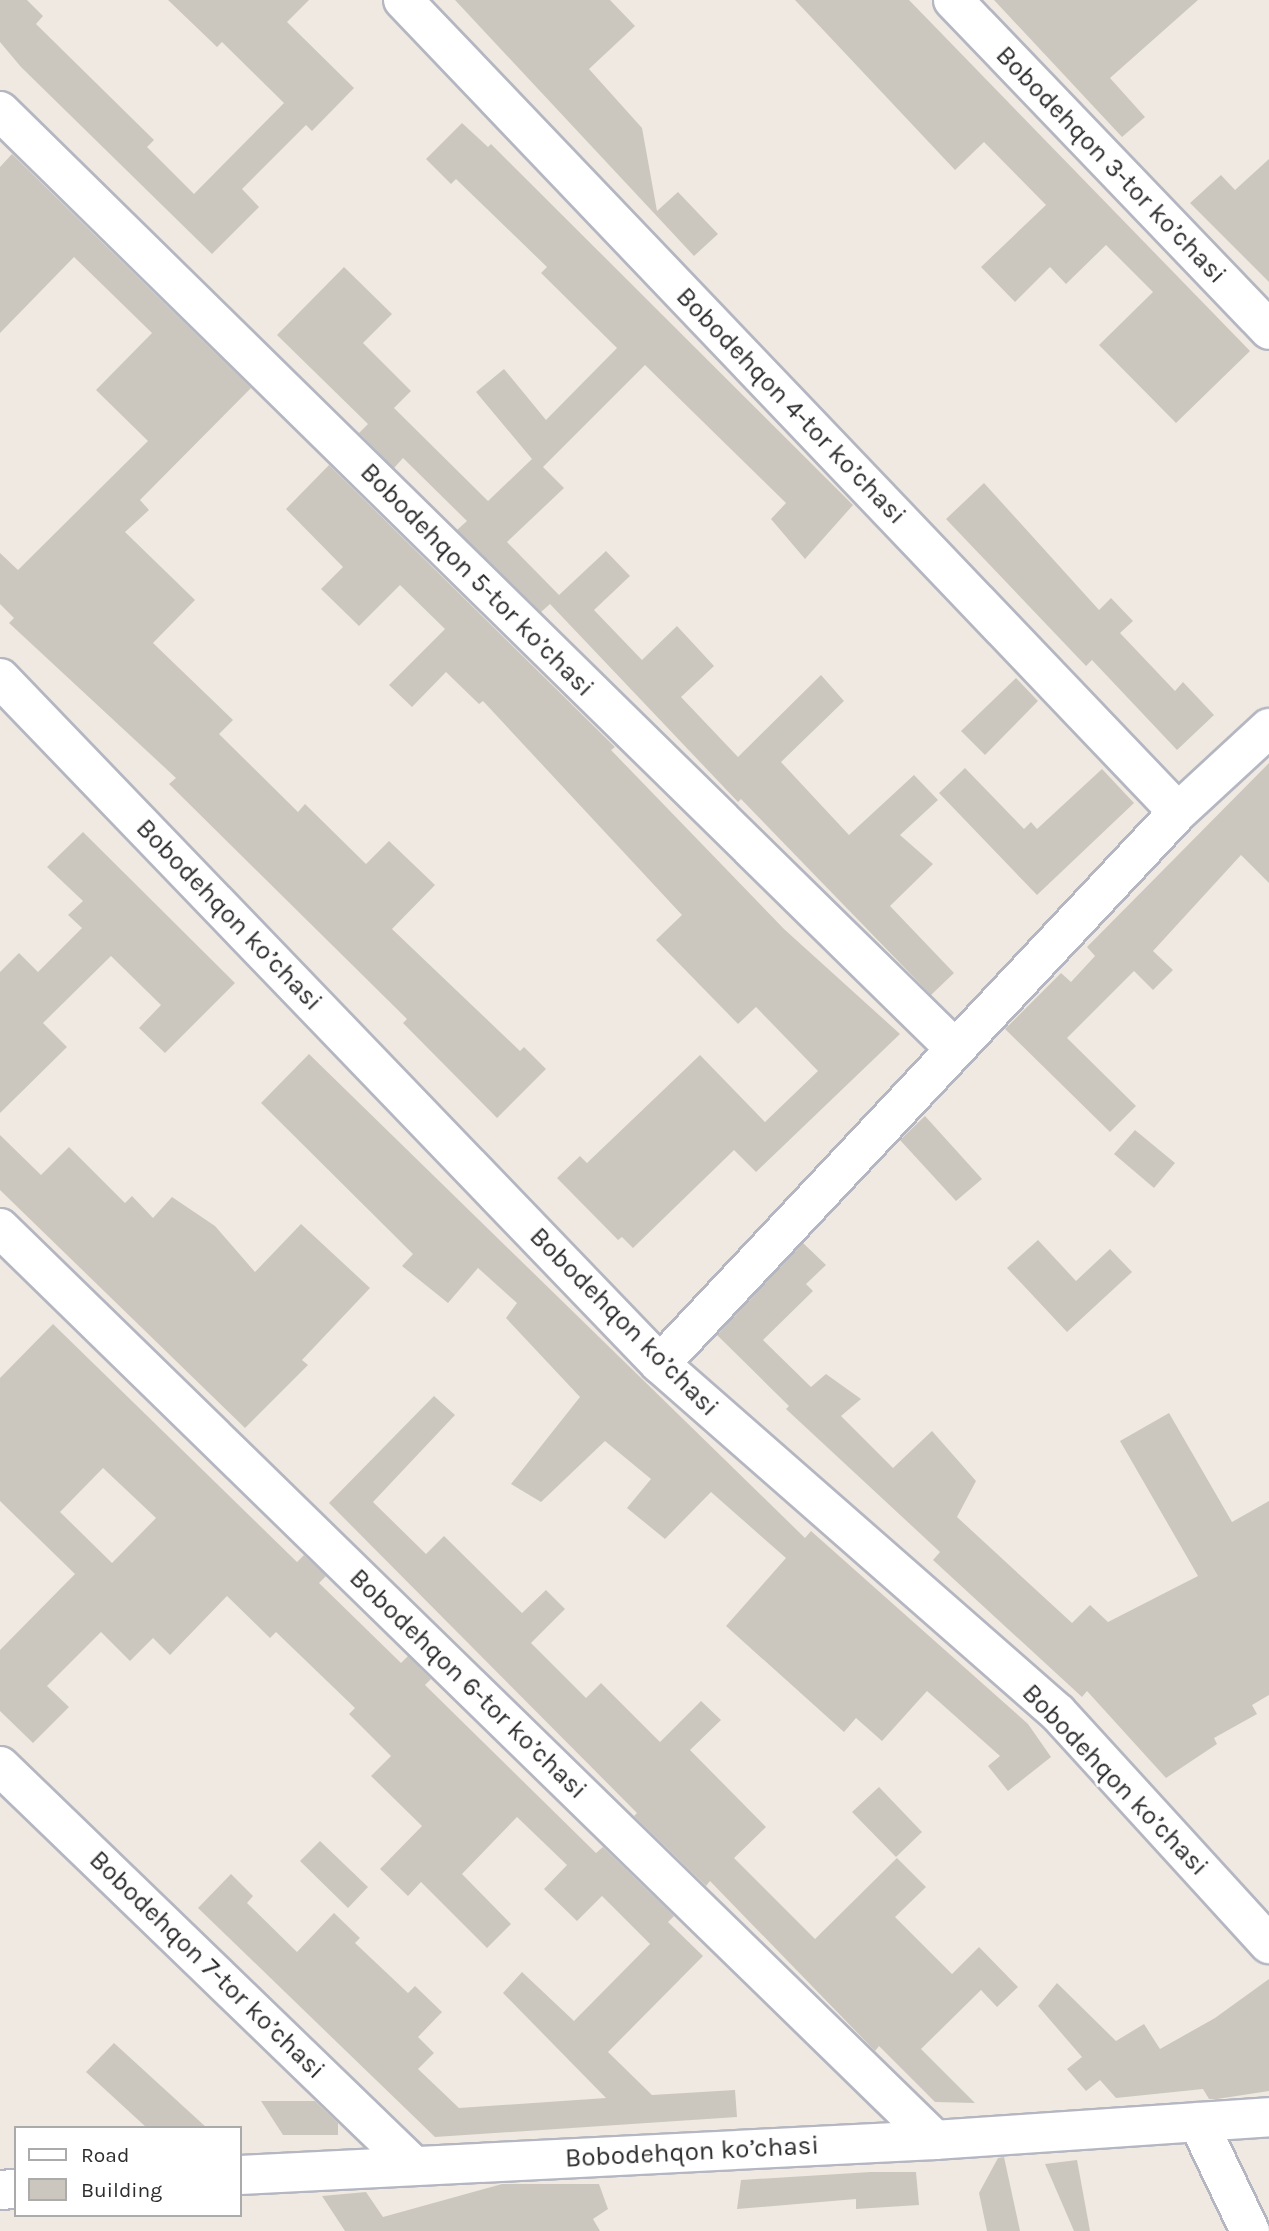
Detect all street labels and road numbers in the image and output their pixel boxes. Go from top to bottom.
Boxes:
street label: Bobodehqon 3-tor koʼchasi [989,40,1233,290]
street label: Bobodehqon 4-tor koʼchasi [670,281,912,531]
street label: Bobodehqon 5-tor koʼchasi [354,457,600,703]
street label: Bobodehqon koʼchasi [130,813,328,1017]
street label: Bobodehqon koʼchasi [523,1221,725,1423]
street label: Bobodehqon 6-tor koʼchasi [343,1562,593,1806]
street label: Bobodehqon koʼchasi [1016,1678,1214,1882]
street label: Bobodehqon 7-tor koʼchasi [83,1844,331,2086]
street label: Bobodehqon koʼchasi [564,2130,820,2174]

